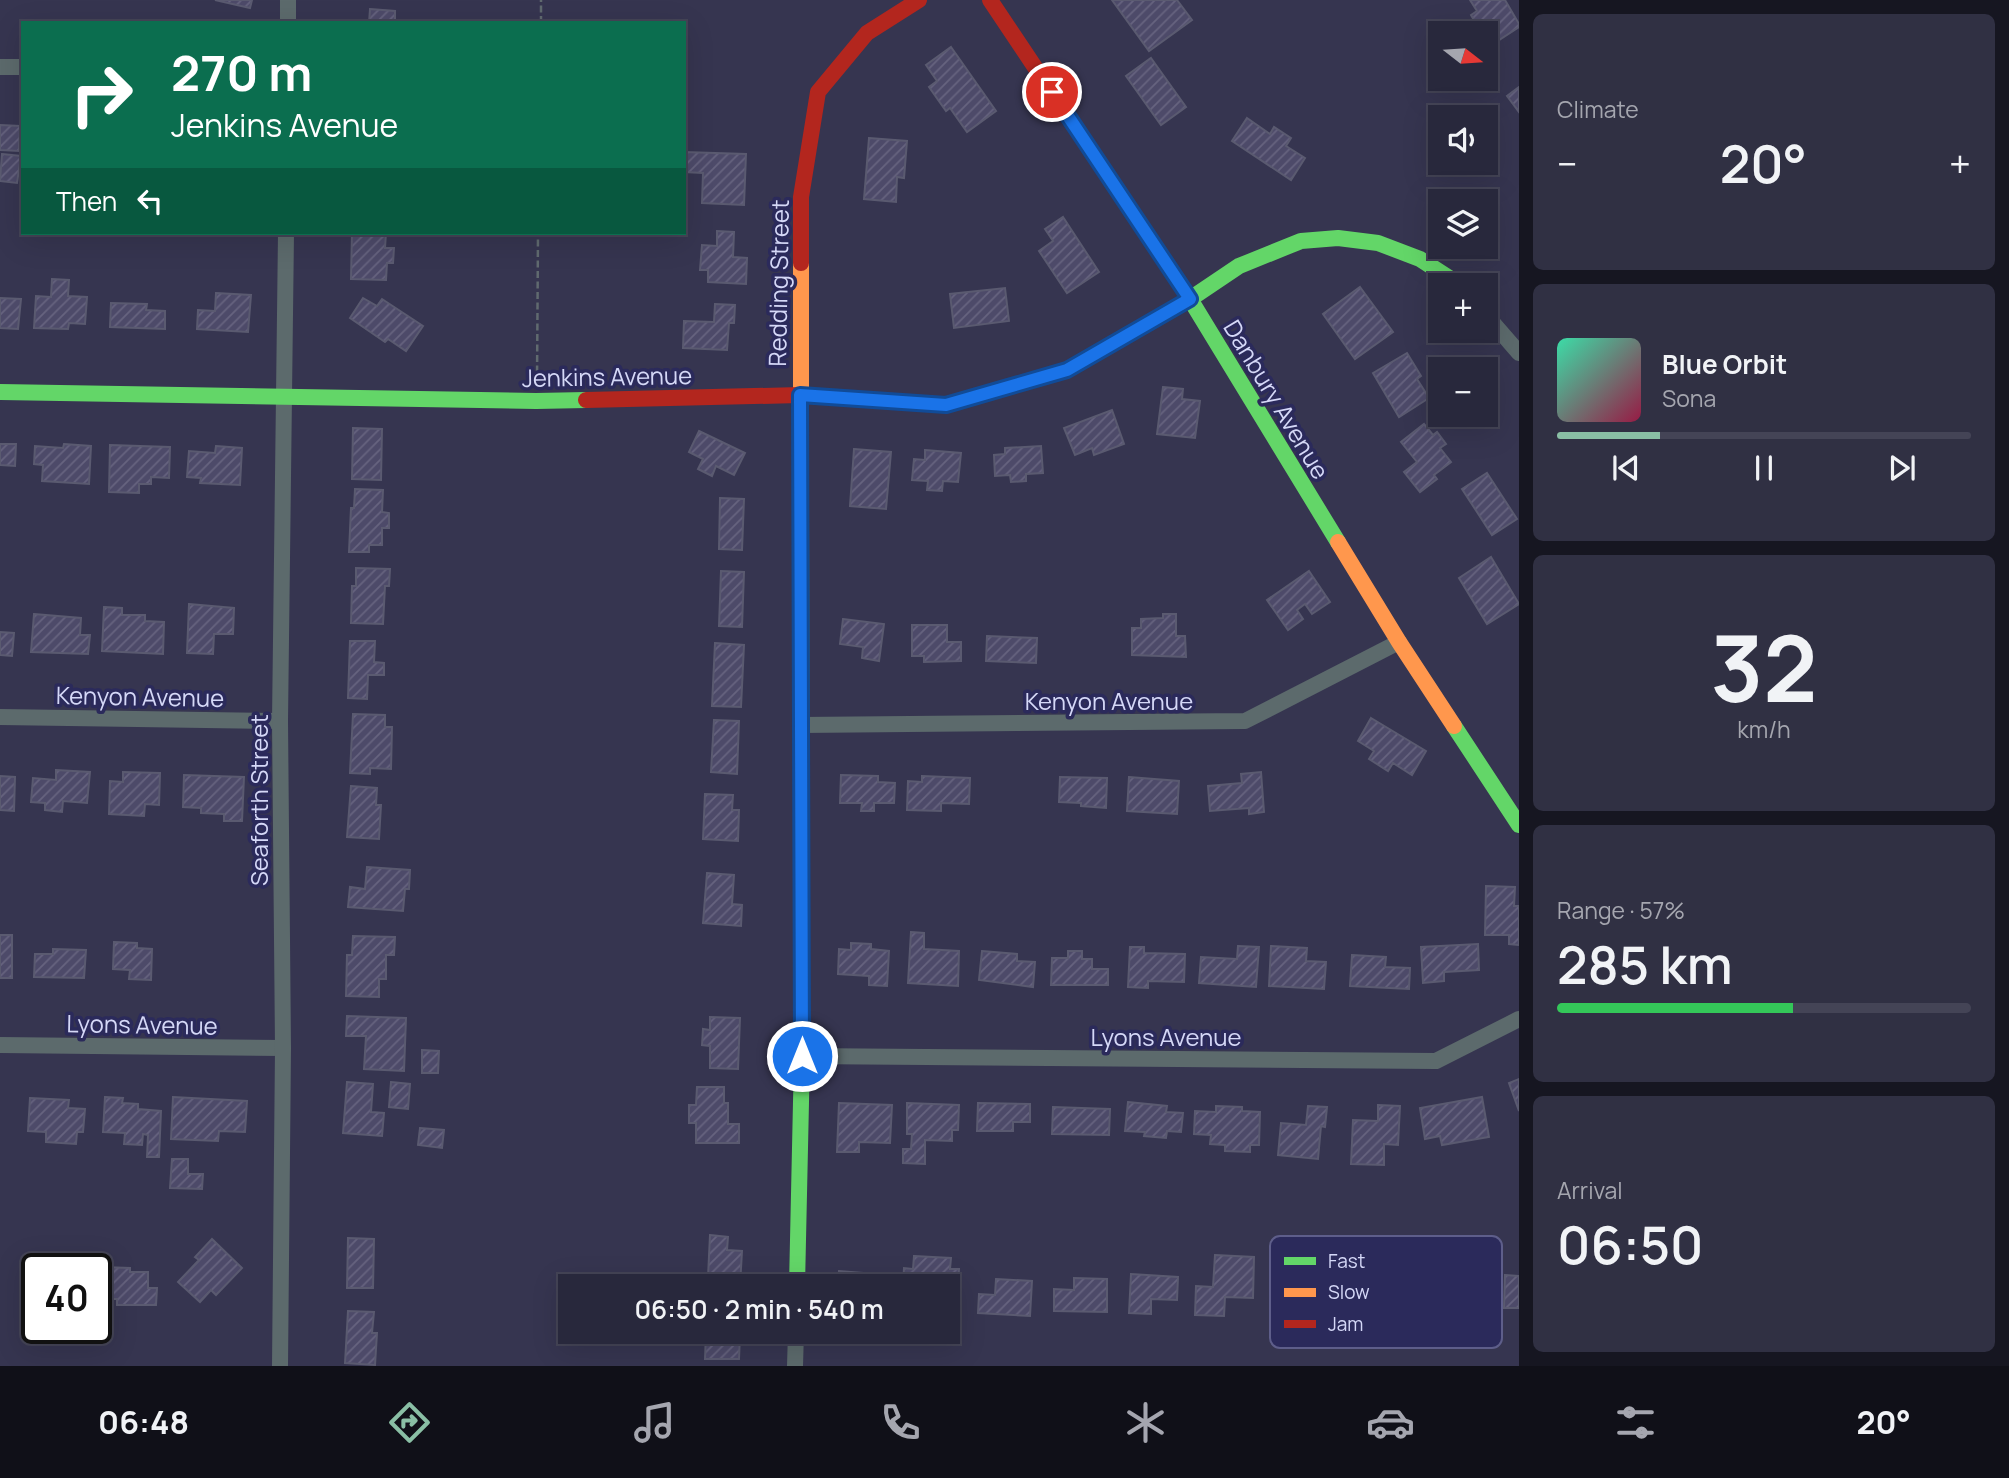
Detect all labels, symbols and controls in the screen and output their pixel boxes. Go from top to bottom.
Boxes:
north arrow [1428,21,1498,91]
map controls [1428,21,1498,427]
text: 270 m [171,39,312,106]
icon: right [56,49,147,140]
pin [1022,62,1082,122]
icon: arrive [1033,73,1071,111]
text: Climate [1557,93,1639,125]
text: Jenkins Avenue [171,103,398,147]
button: sound [1428,105,1498,175]
text: 20° [1720,128,1807,199]
text: − [1557,137,1578,189]
text: + [1949,137,1971,189]
icon: left [131,182,169,220]
text: Then [56,183,117,219]
button: layers [1428,189,1498,259]
street label: Redding Street [760,199,796,367]
button: + [1428,273,1498,343]
street label: Danbury Avenue [1216,313,1338,485]
text: Blue Orbit [1662,346,1787,382]
button: − [1428,357,1498,427]
street label: Jenkins Avenue [522,358,692,394]
text: Sona [1662,382,1716,414]
icon: previous [1607,449,1645,487]
icon: pause [1745,449,1783,487]
icon: next [1883,449,1921,487]
text: 32 [1710,605,1818,729]
street label: Kenyon Avenue [56,678,224,714]
street label: Kenyon Avenue [1025,684,1193,717]
text: km/h [1737,713,1791,745]
street label: Seaforth Street [242,714,275,886]
text: Range · 57% [1557,894,1685,926]
text: 285 km [1557,929,1733,1000]
street label: Lyons Avenue [66,1006,218,1042]
position arrow [765,1019,839,1093]
street label: Lyons Avenue [1090,1020,1242,1053]
text: Arrival [1557,1174,1623,1206]
text: 06:50 [1557,1209,1703,1280]
legend [1270,1236,1502,1348]
text: Fast [1328,1248,1365,1274]
speed limit sign: 40 [21,1253,112,1344]
text: Slow [1328,1279,1370,1305]
text: 06:50 · 2 min · 540 m [634,1291,884,1327]
text: Jam [1328,1311,1363,1337]
icon: directions [385,1398,434,1447]
icon: music [630,1398,679,1447]
icon: phone [876,1398,925,1447]
icon: climate [1121,1398,1170,1447]
icon: car [1366,1398,1415,1447]
icon: filters [1611,1398,1660,1447]
text: 06:48 [98,1400,189,1444]
text: 20° [1856,1400,1911,1444]

